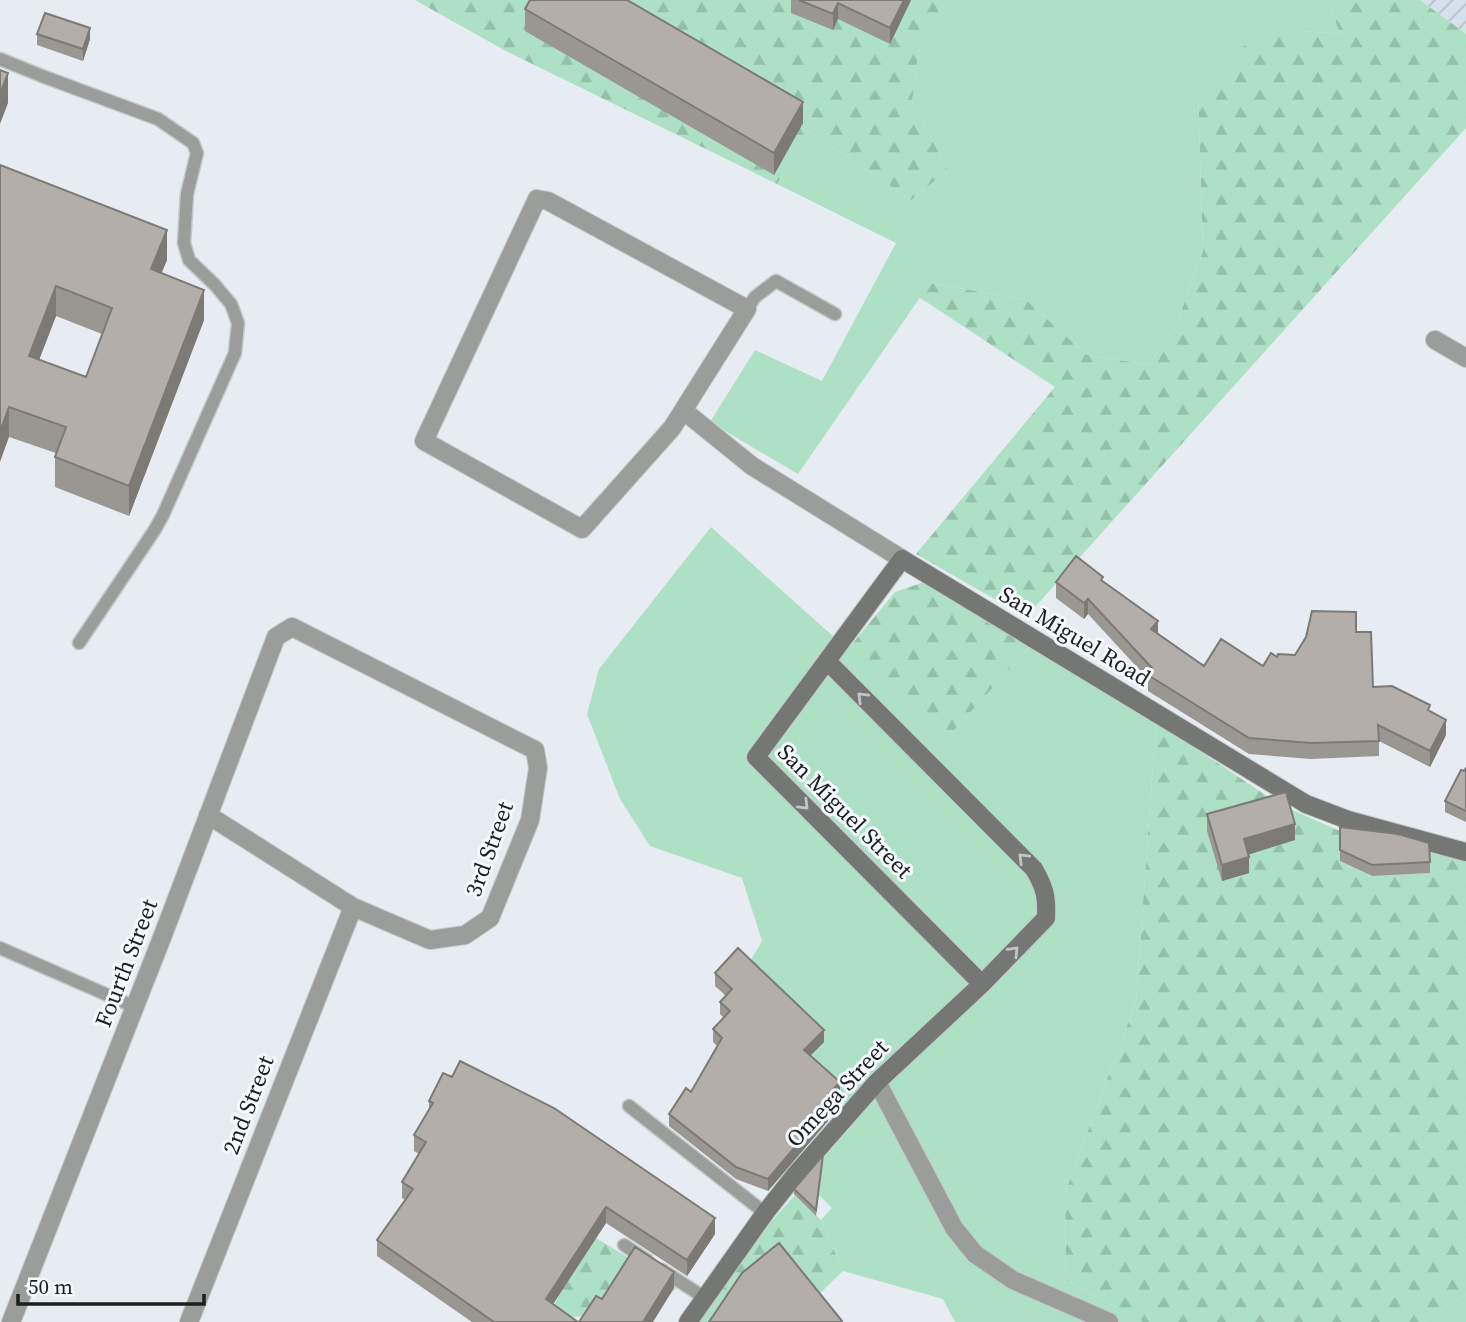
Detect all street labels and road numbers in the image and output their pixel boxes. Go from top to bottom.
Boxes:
street label: San Miguel Road [993,578,1157,694]
street label: San Miguel Street [771,737,920,886]
street label: 3rd Street [457,797,521,901]
street label: Fourth Street [87,894,165,1032]
street label: Omega Street [779,1032,896,1154]
street label: 2nd Street [215,1051,282,1159]

